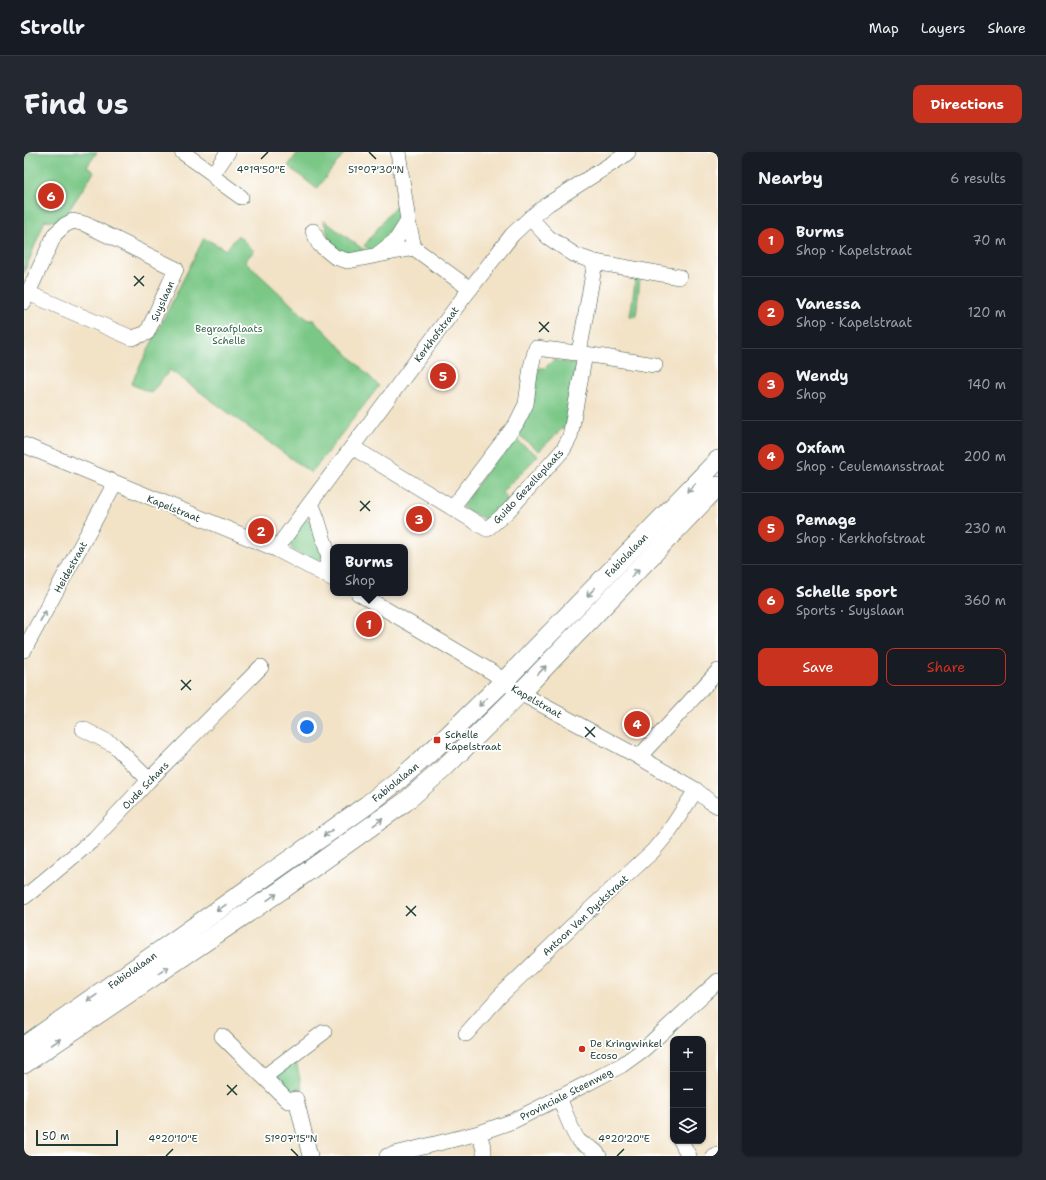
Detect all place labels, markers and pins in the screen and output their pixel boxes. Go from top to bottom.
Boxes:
pin: 6 [38,181,64,211]
pin: 5 [430,361,456,391]
pin: 3 [406,504,432,534]
pin: 2 [248,516,274,546]
pin: 1 [356,609,382,639]
pin: 4 [624,709,650,739]
place label: Schelle Kapelstraat [445,728,501,753]
marker: Schelle Kapelstraat [432,735,442,745]
place label: De Kringwinkel Ecoso [590,1037,662,1062]
marker: De Kringwinkel Ecoso [577,1044,587,1054]

